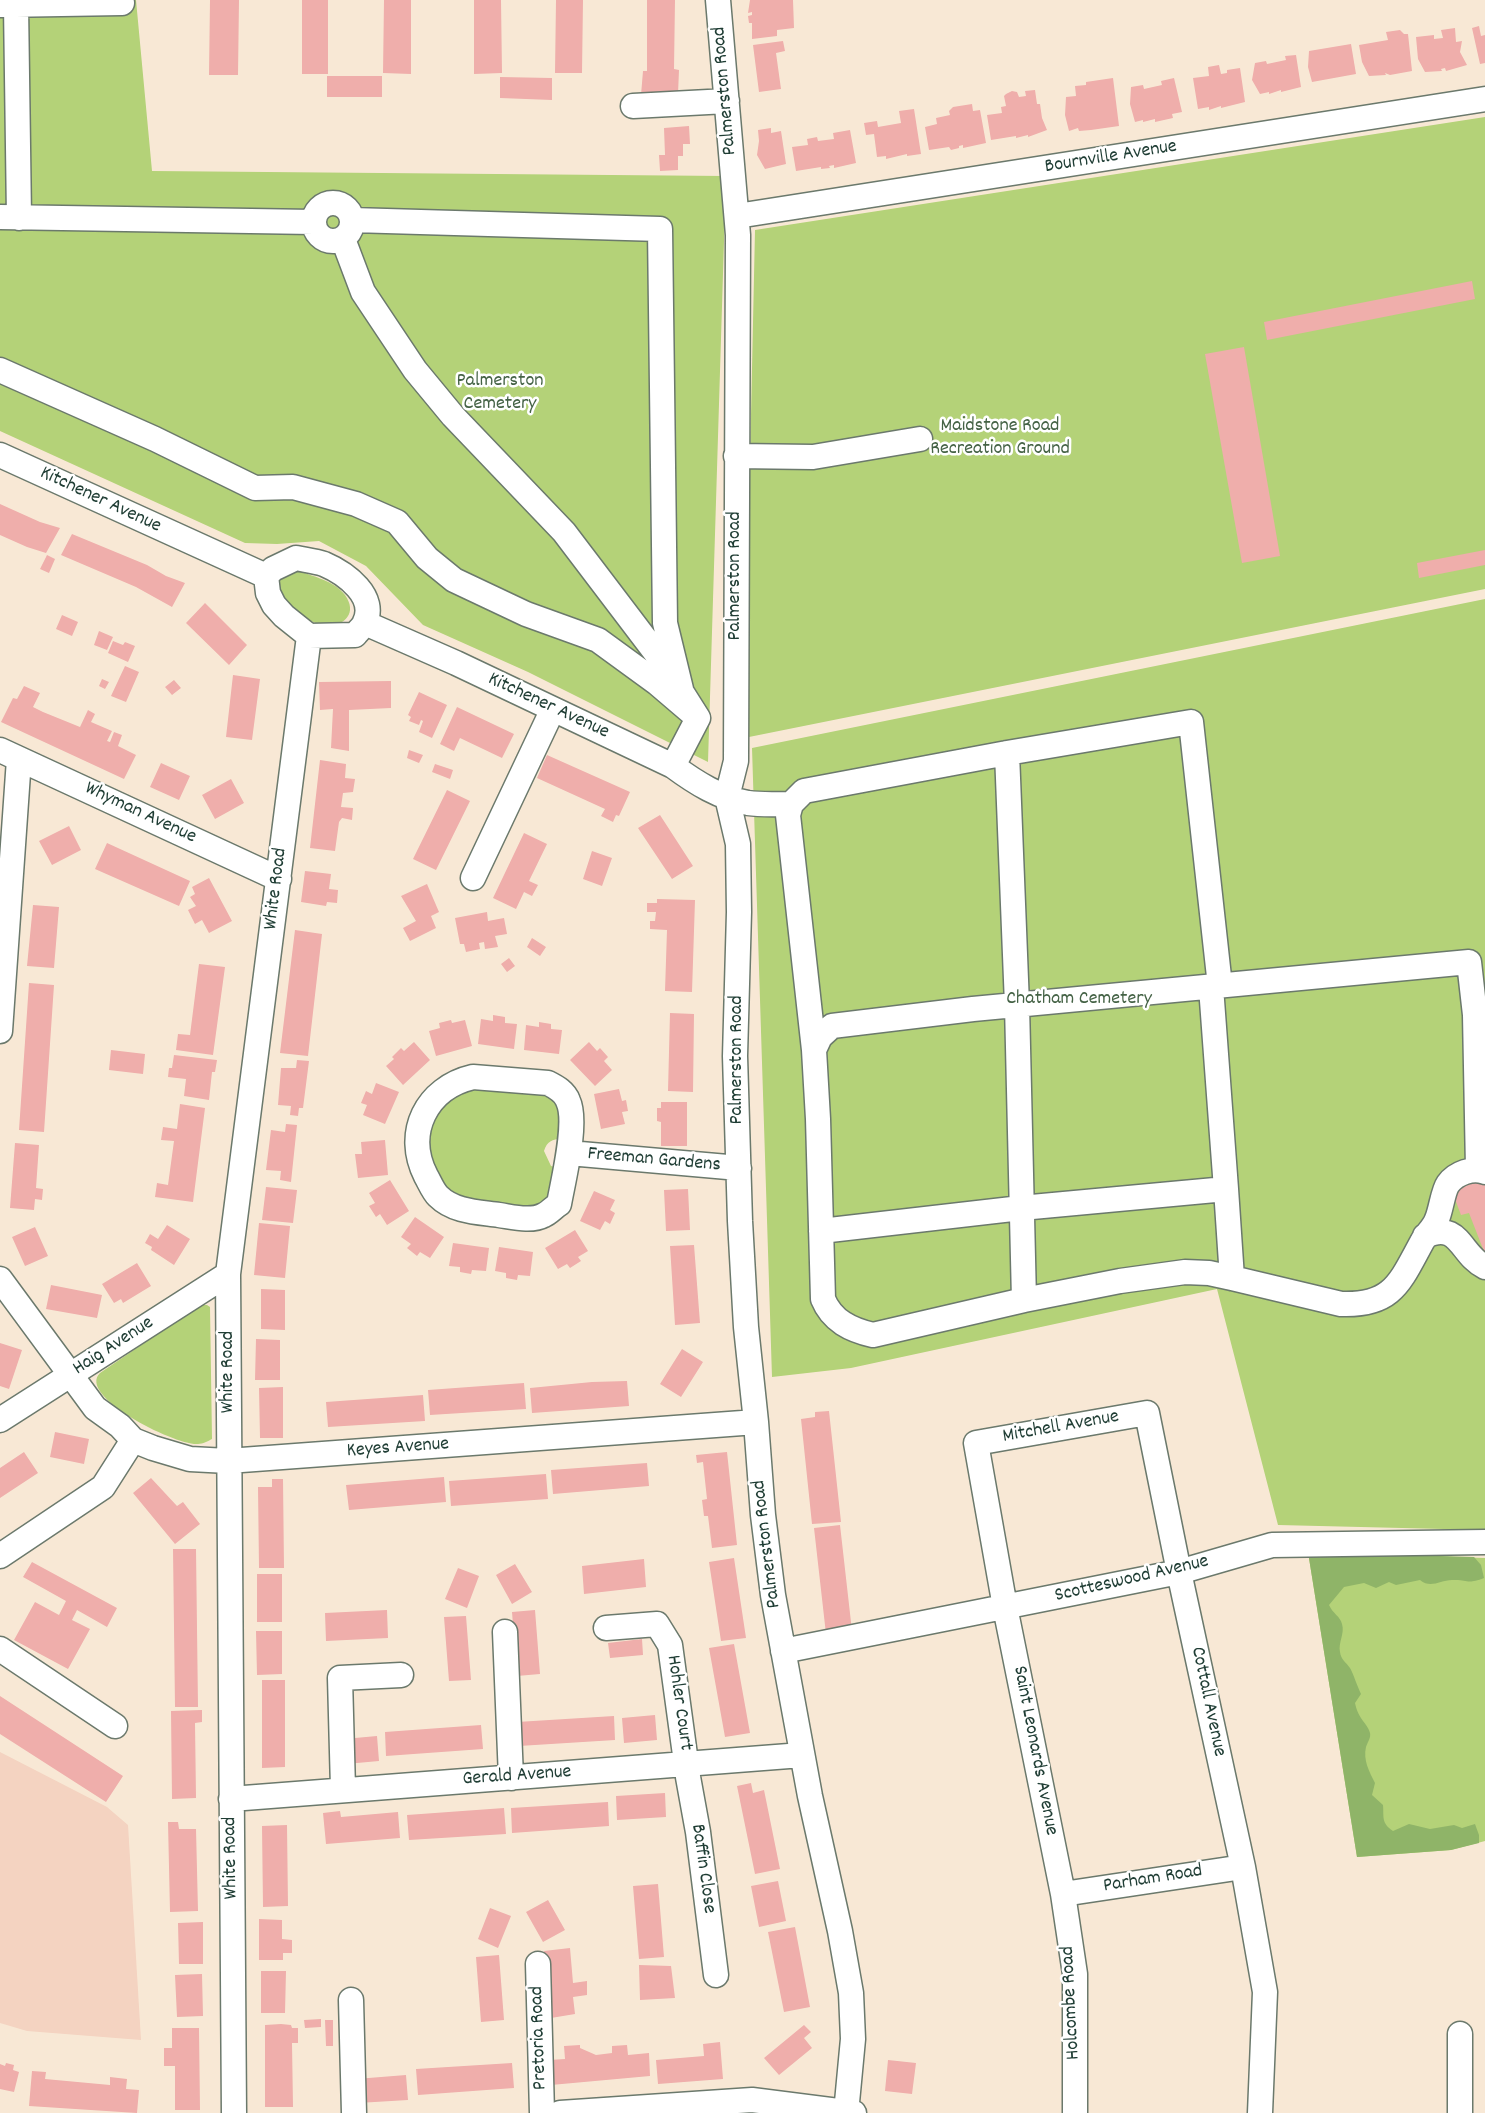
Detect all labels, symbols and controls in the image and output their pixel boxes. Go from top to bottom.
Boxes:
street label: Palmerston Road [708,26,744,156]
street label: Bournville Avenue [1043,136,1179,180]
park label: Palmerston Cemetery [456,370,544,417]
park label: Maidstone Road Recreation Ground [930,415,1070,462]
street label: Kitchener Avenue [36,462,164,540]
street label: Palmerston Road [724,511,748,641]
street label: Kitchener Avenue [484,668,612,746]
street label: Whyman Avenue [80,778,200,850]
street label: White Road [260,847,294,931]
park label: Chatham Cemetery [1006,988,1152,1012]
street label: Palmerston Road [726,995,750,1125]
street label: Freeman Gardens [586,1143,722,1179]
street label: Haig Avenue [69,1312,159,1382]
street label: White Road [217,1331,241,1413]
street label: Mitchell Avenue [1001,1406,1121,1450]
street label: Keyes Avenue [346,1433,450,1465]
street label: Palmerston Road [748,1478,788,1610]
street label: Scotteswood Avenue [1053,1551,1211,1609]
street label: Cottall Avenue [1184,1645,1230,1759]
street label: Hohler Court [659,1654,697,1752]
street label: Saint Leonards Avenue [1006,1664,1062,1838]
street label: Gerald Avenue [462,1761,572,1793]
street label: White Road [219,1817,245,1899]
street label: Baffin Close [684,1823,720,1915]
street label: Parham Road [1102,1860,1204,1900]
street label: Holcombe Road [1057,1945,1087,2061]
street label: Pretoria Road [526,1986,554,2090]

